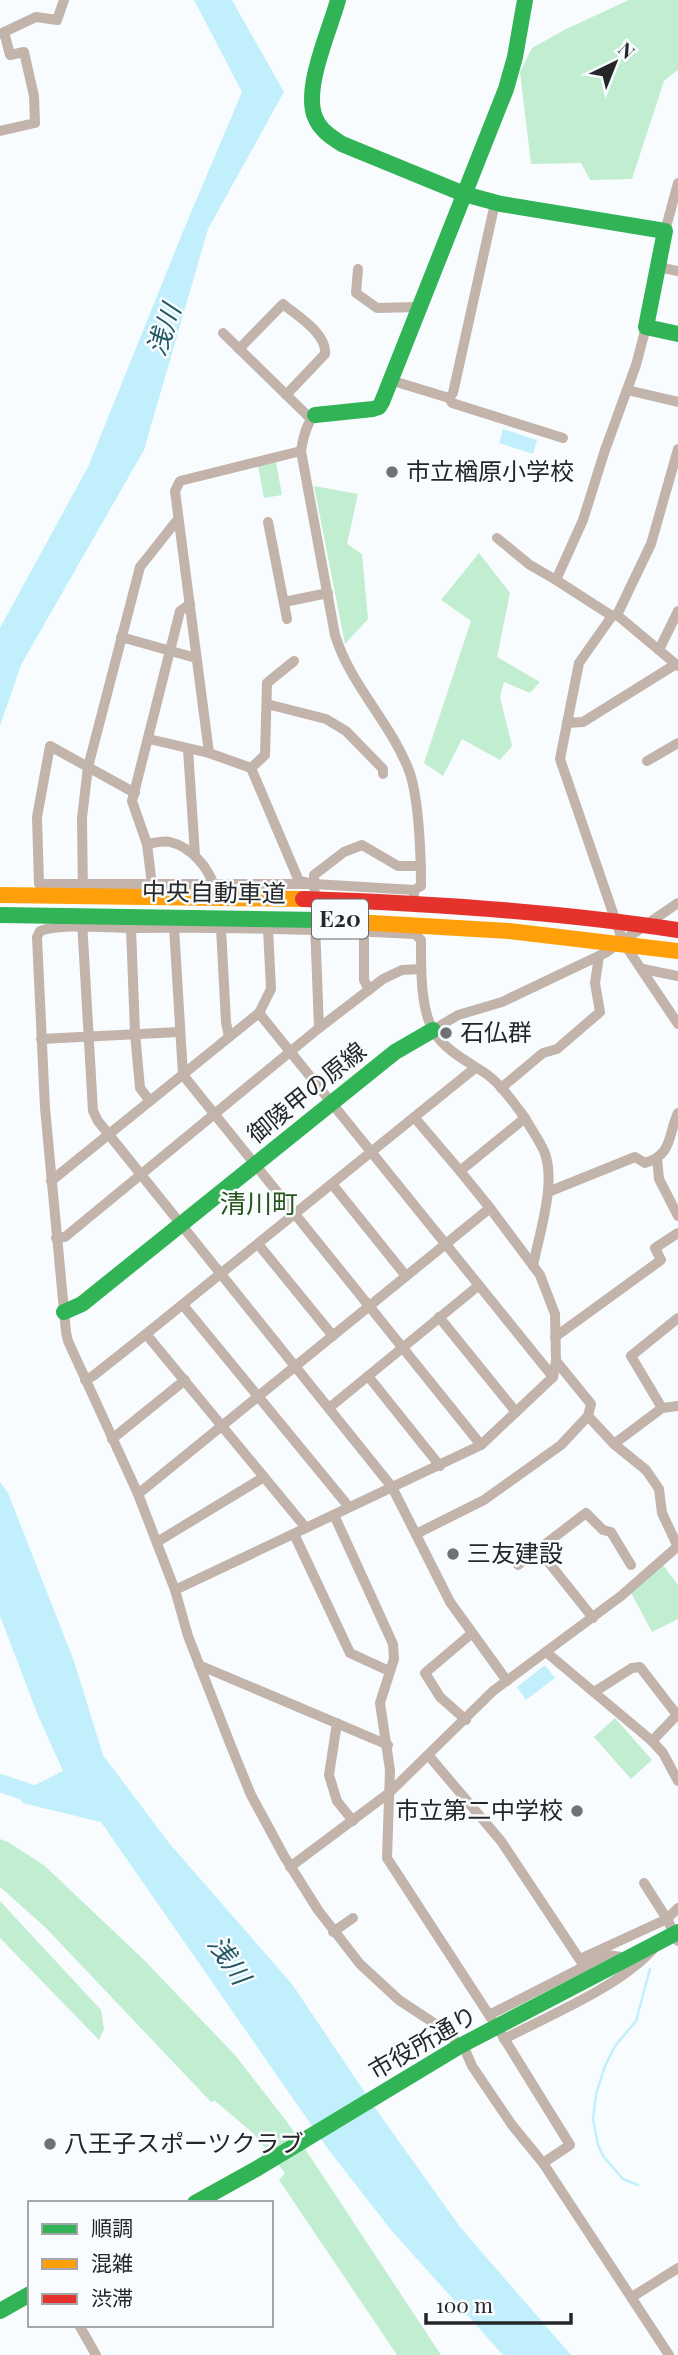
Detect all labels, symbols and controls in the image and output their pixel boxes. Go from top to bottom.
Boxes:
north arrow [580,28,650,98]
text: N [613,36,641,64]
water label: 浅川 [138,296,189,360]
place label: 市立楢原小学校 [406,454,574,486]
marker: 市立楢原小学校 [384,464,400,480]
street label: 中央自動車道 [142,874,286,908]
road number: E20 [312,900,368,938]
place label: 石仏群 [460,1015,532,1047]
marker: 石仏群 [438,1025,454,1041]
street label: 御陵甲の原線 [240,1034,372,1149]
district label: 清川町 [220,1185,298,1220]
place label: 三友建設 [467,1536,563,1568]
marker: 三友建設 [445,1546,461,1562]
place label: 市立第二中学校 [395,1793,563,1825]
marker: 市立第二中学校 [569,1803,585,1819]
water label: 浅川 [201,1928,261,1993]
street label: 市役所通り [362,1997,482,2085]
place label: 八王子スポーツクラブ [64,2126,304,2158]
marker: 八王子スポーツクラブ [42,2136,58,2152]
legend [28,2201,273,2327]
text: 順調 [91,2213,133,2241]
text: 混雑 [91,2248,133,2276]
scale bar [426,2282,571,2326]
text: 渋滞 [91,2283,133,2311]
text: 100 m [436,2290,493,2318]

